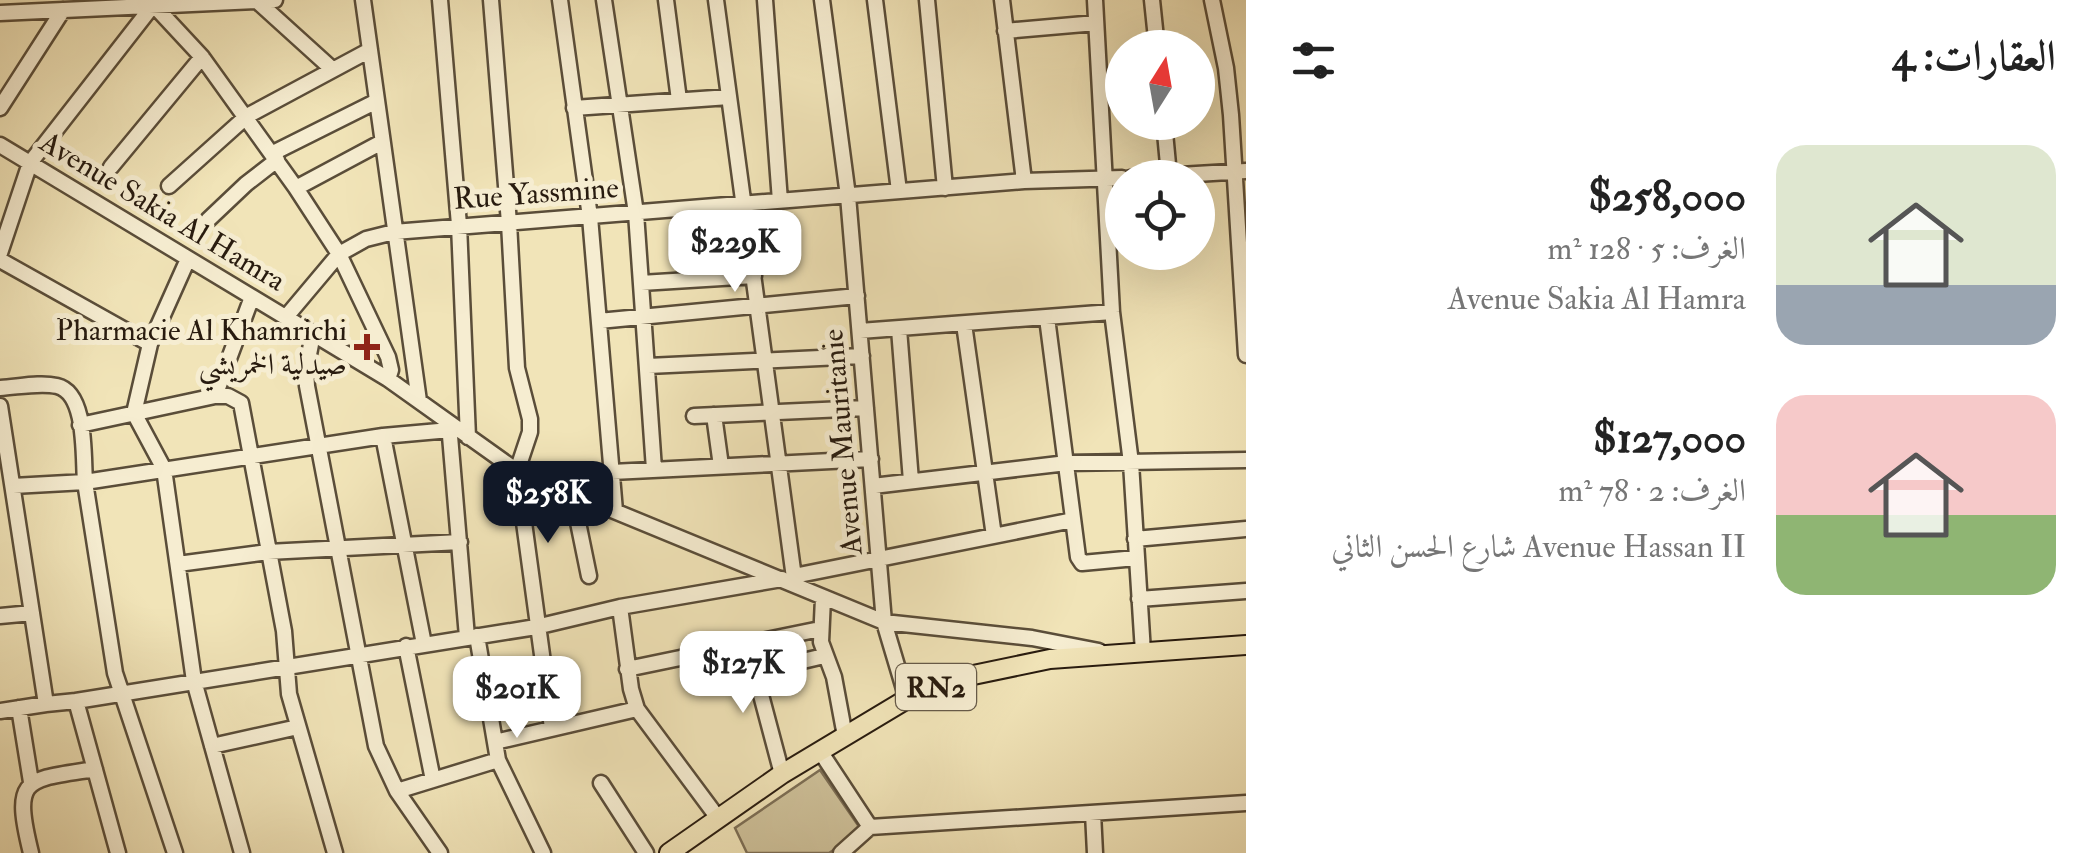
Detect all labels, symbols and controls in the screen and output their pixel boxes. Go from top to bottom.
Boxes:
north arrow [1105,30,1215,140]
map controls [1105,30,1215,270]
text: العقارات: 4 [1892,31,2056,83]
icon: filters [1286,33,1341,88]
street label: Avenue Sakia Al Hamra [32,123,293,300]
button: locate [1105,160,1215,270]
street label: Rue Yassmine [452,169,620,218]
text: $258,000 [1588,171,1746,223]
icon: home [1856,185,1976,305]
pin: $229K [665,210,805,295]
text: $229K [690,222,780,262]
text: الغرف: 5 · 128 m² [1548,229,1746,269]
text: Avenue Sakia Al Hamra [1447,279,1746,319]
place label: Pharmacie Al Khamrichi صيدلية الخمريشي [56,312,347,392]
street label: Avenue Mauritanie [814,327,871,558]
marker: Pharmacie Al Khamrichi صيدلية الخمريشي [356,336,378,358]
text: $127,000 [1593,413,1746,465]
icon: home [1856,435,1976,555]
pin: $258K [478,461,618,546]
text: الغرف: 2 · 78 m² [1558,471,1746,511]
text: $258K [505,473,591,513]
text: Avenue Hassan II شارع الحسن الثاني [1331,527,1746,567]
pin: $127K [673,631,813,716]
text: $127K [702,643,784,683]
pin: $201K [447,656,587,741]
road number: RN2 [896,664,976,710]
text: $201K [475,668,559,708]

